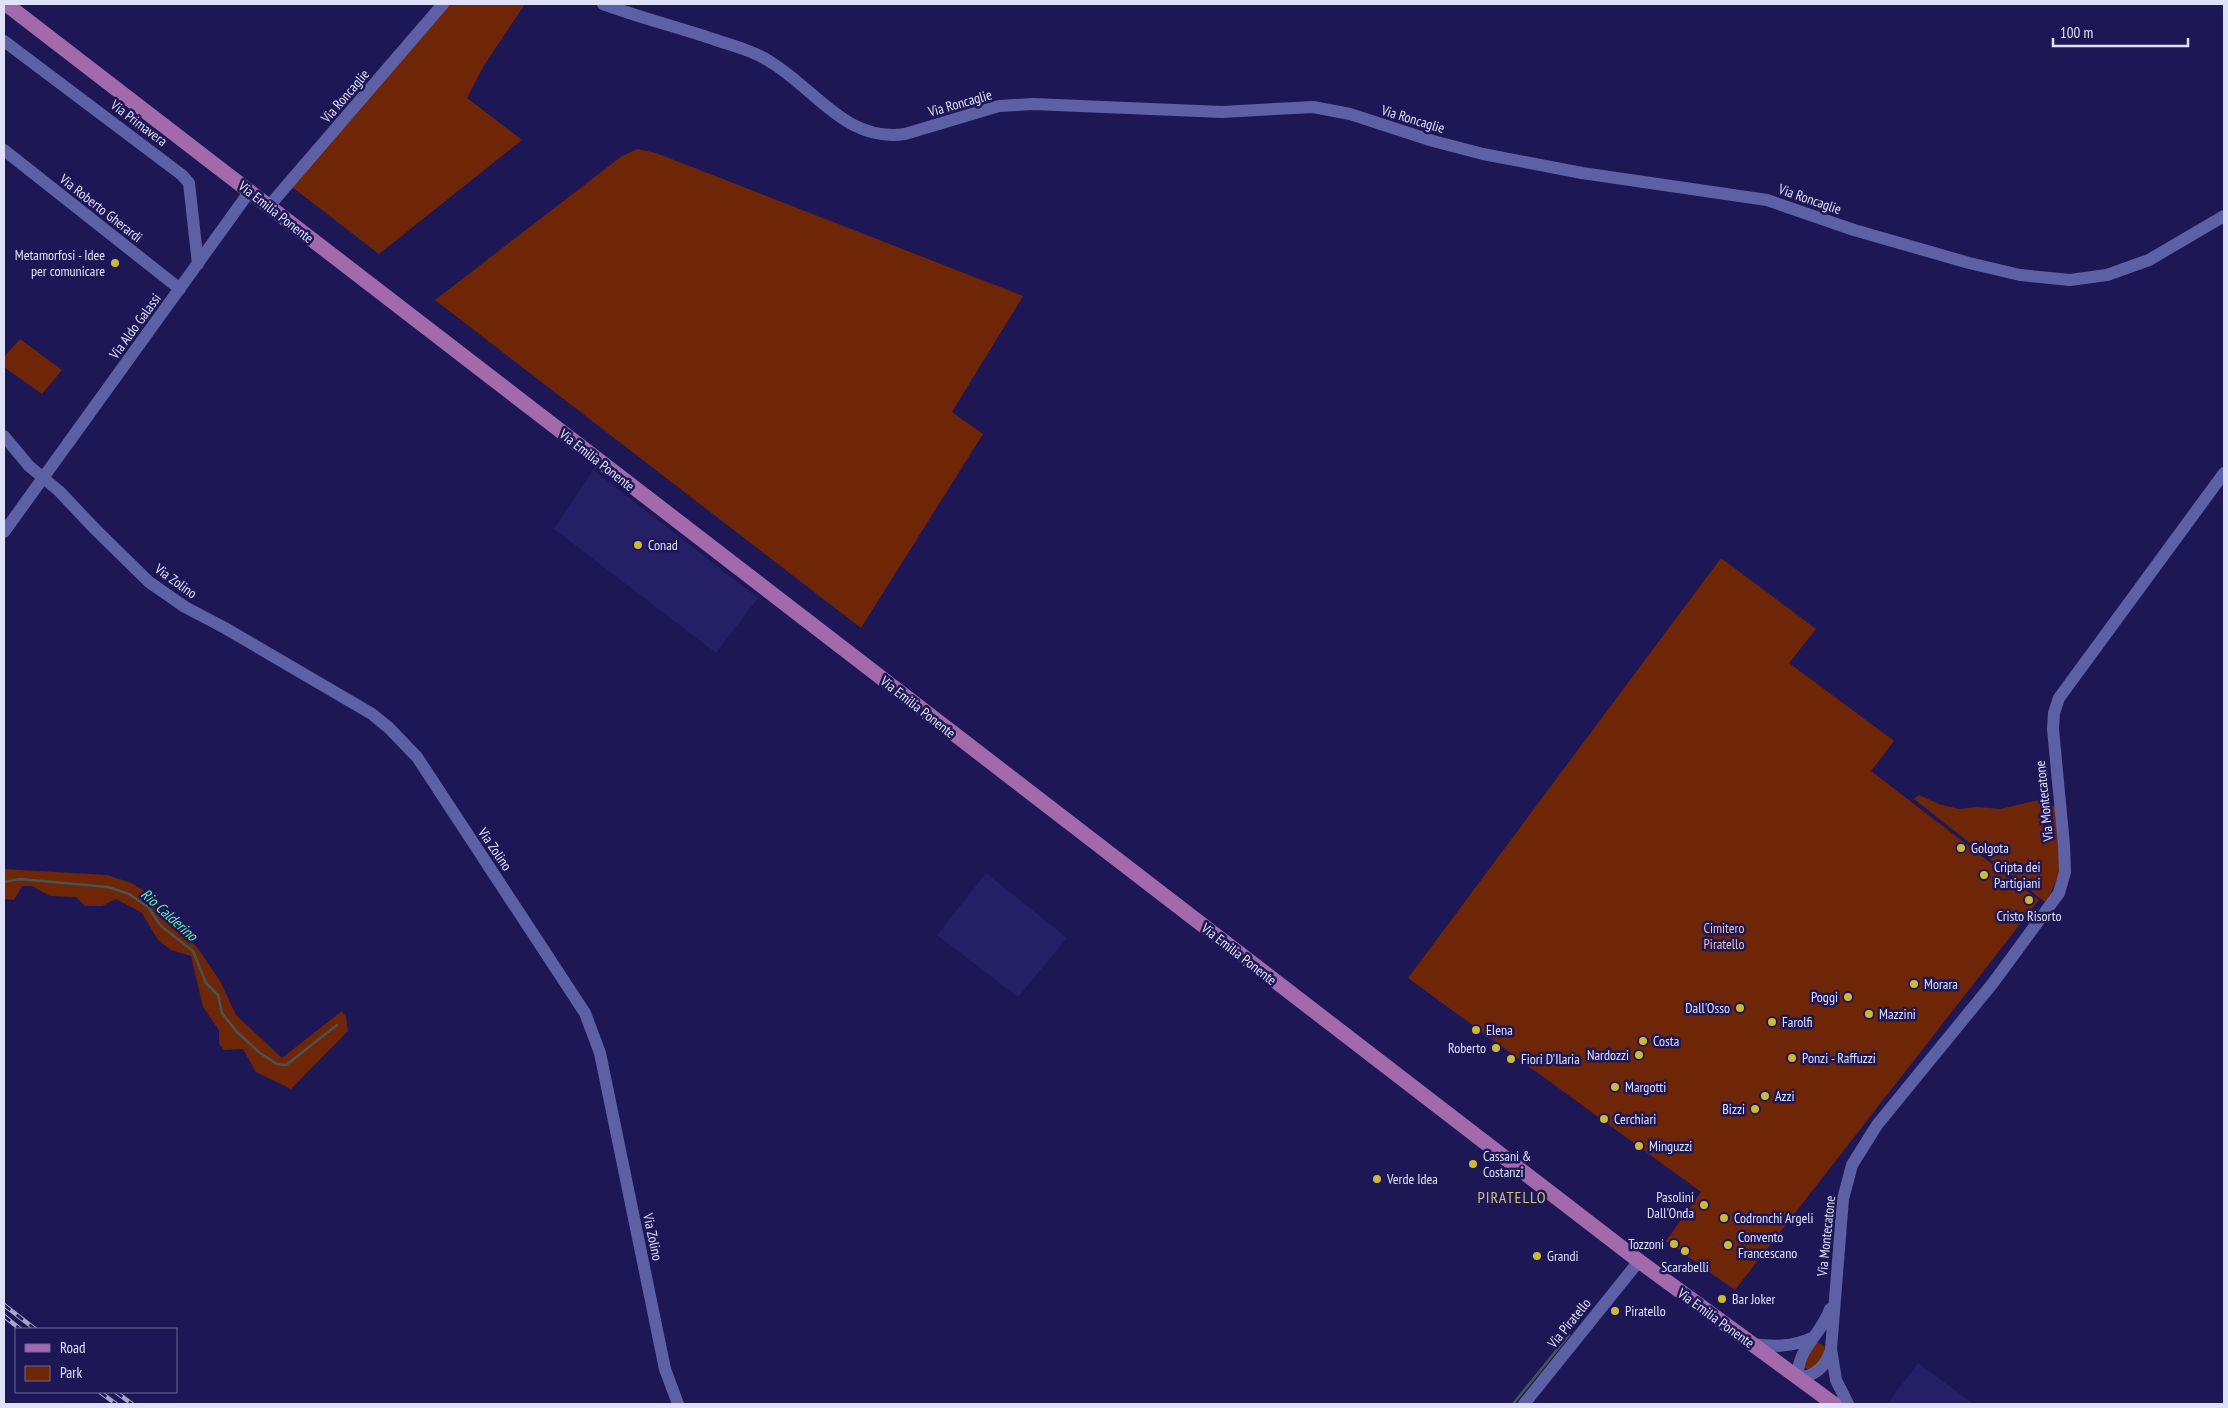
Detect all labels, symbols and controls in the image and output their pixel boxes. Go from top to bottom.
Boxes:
scale bar [2053,15,2188,47]
text: 100 m [2060,23,2093,42]
street label: Via Roncaglie [316,65,373,127]
street label: Via Roncaglie [925,85,994,121]
street label: Via Primavera [106,95,171,150]
street label: Via Roncaglie [1378,101,1447,137]
street label: Via Roberto Gherardi [55,169,146,246]
street label: Via Emilia Ponente [234,176,317,247]
street label: Via Roncaglie [1775,180,1844,218]
place label: Metamorfosi - Idee per comunicare [15,246,105,280]
marker: Metamorfosi - Idee per comunicare [109,257,121,269]
street label: Via Aldo Galassi [105,290,165,363]
street label: Via Emilia Ponente [555,424,638,495]
place label: Conad [648,536,678,554]
marker: Conad [632,539,644,551]
street label: Via Zolino [150,559,201,602]
street label: Via Emilia Ponente [876,671,959,742]
street label: Via Montecatone [2031,760,2057,843]
street label: Via Zolino [474,823,516,874]
place label: Golgota [1971,839,2009,857]
marker: Golgota [1955,842,1967,854]
place label: Cripta dei Partigiani [1994,858,2041,892]
marker: Cripta dei Partigiani [1978,869,1990,881]
water label: Rio Calderino [137,884,203,946]
marker: Cristo Risorto [2023,894,2035,906]
place label: Cristo Risorto [1996,907,2062,925]
street label: Via Emilia Ponente [1197,918,1280,989]
park label: Cimitero Piratello [1703,919,1745,953]
place label: Morara [1924,975,1958,993]
marker: Morara [1908,978,1920,990]
place label: Poggi [1811,988,1838,1006]
marker: Poggi [1842,991,1854,1003]
place label: Dall'Osso [1685,999,1730,1017]
marker: Dall'Osso [1734,1002,1746,1014]
place label: Mazzini [1879,1005,1916,1023]
marker: Mazzini [1863,1008,1875,1020]
place label: Farolfi [1782,1013,1813,1031]
marker: Farolfi [1766,1016,1778,1028]
place label: Elena [1486,1021,1513,1039]
marker: Elena [1470,1024,1482,1036]
place label: Costa [1653,1032,1679,1050]
marker: Costa [1637,1035,1649,1047]
place label: Roberto [1448,1039,1486,1057]
marker: Roberto [1490,1042,1502,1054]
place label: Nardozzi [1587,1046,1629,1064]
marker: Nardozzi [1633,1049,1645,1061]
place label: Ponzi - Raffuzzi [1802,1049,1876,1067]
place label: Fiori D'Ilaria [1521,1050,1580,1068]
marker: Ponzi - Raffuzzi [1786,1052,1798,1064]
marker: Fiori D'Ilaria [1505,1053,1517,1065]
place label: Margotti [1625,1078,1666,1096]
marker: Margotti [1609,1081,1621,1093]
place label: Azzi [1775,1087,1795,1105]
marker: Azzi [1759,1090,1771,1102]
place label: Bizzi [1722,1100,1745,1118]
marker: Bizzi [1749,1103,1761,1115]
place label: Cerchiari [1614,1110,1656,1128]
marker: Cerchiari [1598,1113,1610,1125]
place label: Minguzzi [1649,1137,1692,1155]
marker: Minguzzi [1633,1140,1645,1152]
place label: Cassani & Costanzi [1483,1147,1531,1181]
marker: Cassani & Costanzi [1467,1158,1479,1170]
place label: Verde Idea [1386,1170,1438,1188]
marker: Verde Idea [1371,1173,1383,1185]
district label: PIRATELLO [1477,1187,1547,1207]
place label: Pasolini Dall'Onda [1647,1188,1694,1222]
street label: Via Montecatone [1813,1195,1839,1278]
marker: Pasolini Dall'Onda [1698,1199,1710,1211]
place label: Codronchi Argeli [1734,1209,1814,1227]
street label: Via Zolino [639,1211,667,1262]
marker: Codronchi Argeli [1718,1212,1730,1224]
place label: Convento Francescano [1738,1228,1797,1262]
place label: Tozzoni [1628,1235,1664,1253]
marker: Tozzoni [1668,1238,1680,1250]
marker: Convento Francescano [1722,1239,1734,1251]
marker: Scarabelli [1679,1245,1691,1257]
place label: Grandi [1547,1247,1579,1265]
marker: Grandi [1531,1250,1543,1262]
place label: Scarabelli [1661,1258,1709,1276]
street label: Via Emilia Ponente [1673,1283,1758,1352]
place label: Bar Joker [1732,1290,1775,1308]
marker: Bar Joker [1716,1293,1728,1305]
street label: Via Piratello [1543,1294,1595,1352]
place label: Piratello [1625,1302,1666,1320]
marker: Piratello [1609,1305,1621,1317]
legend [15,1328,178,1393]
text: Road [60,1338,86,1357]
text: Park [60,1363,82,1382]

